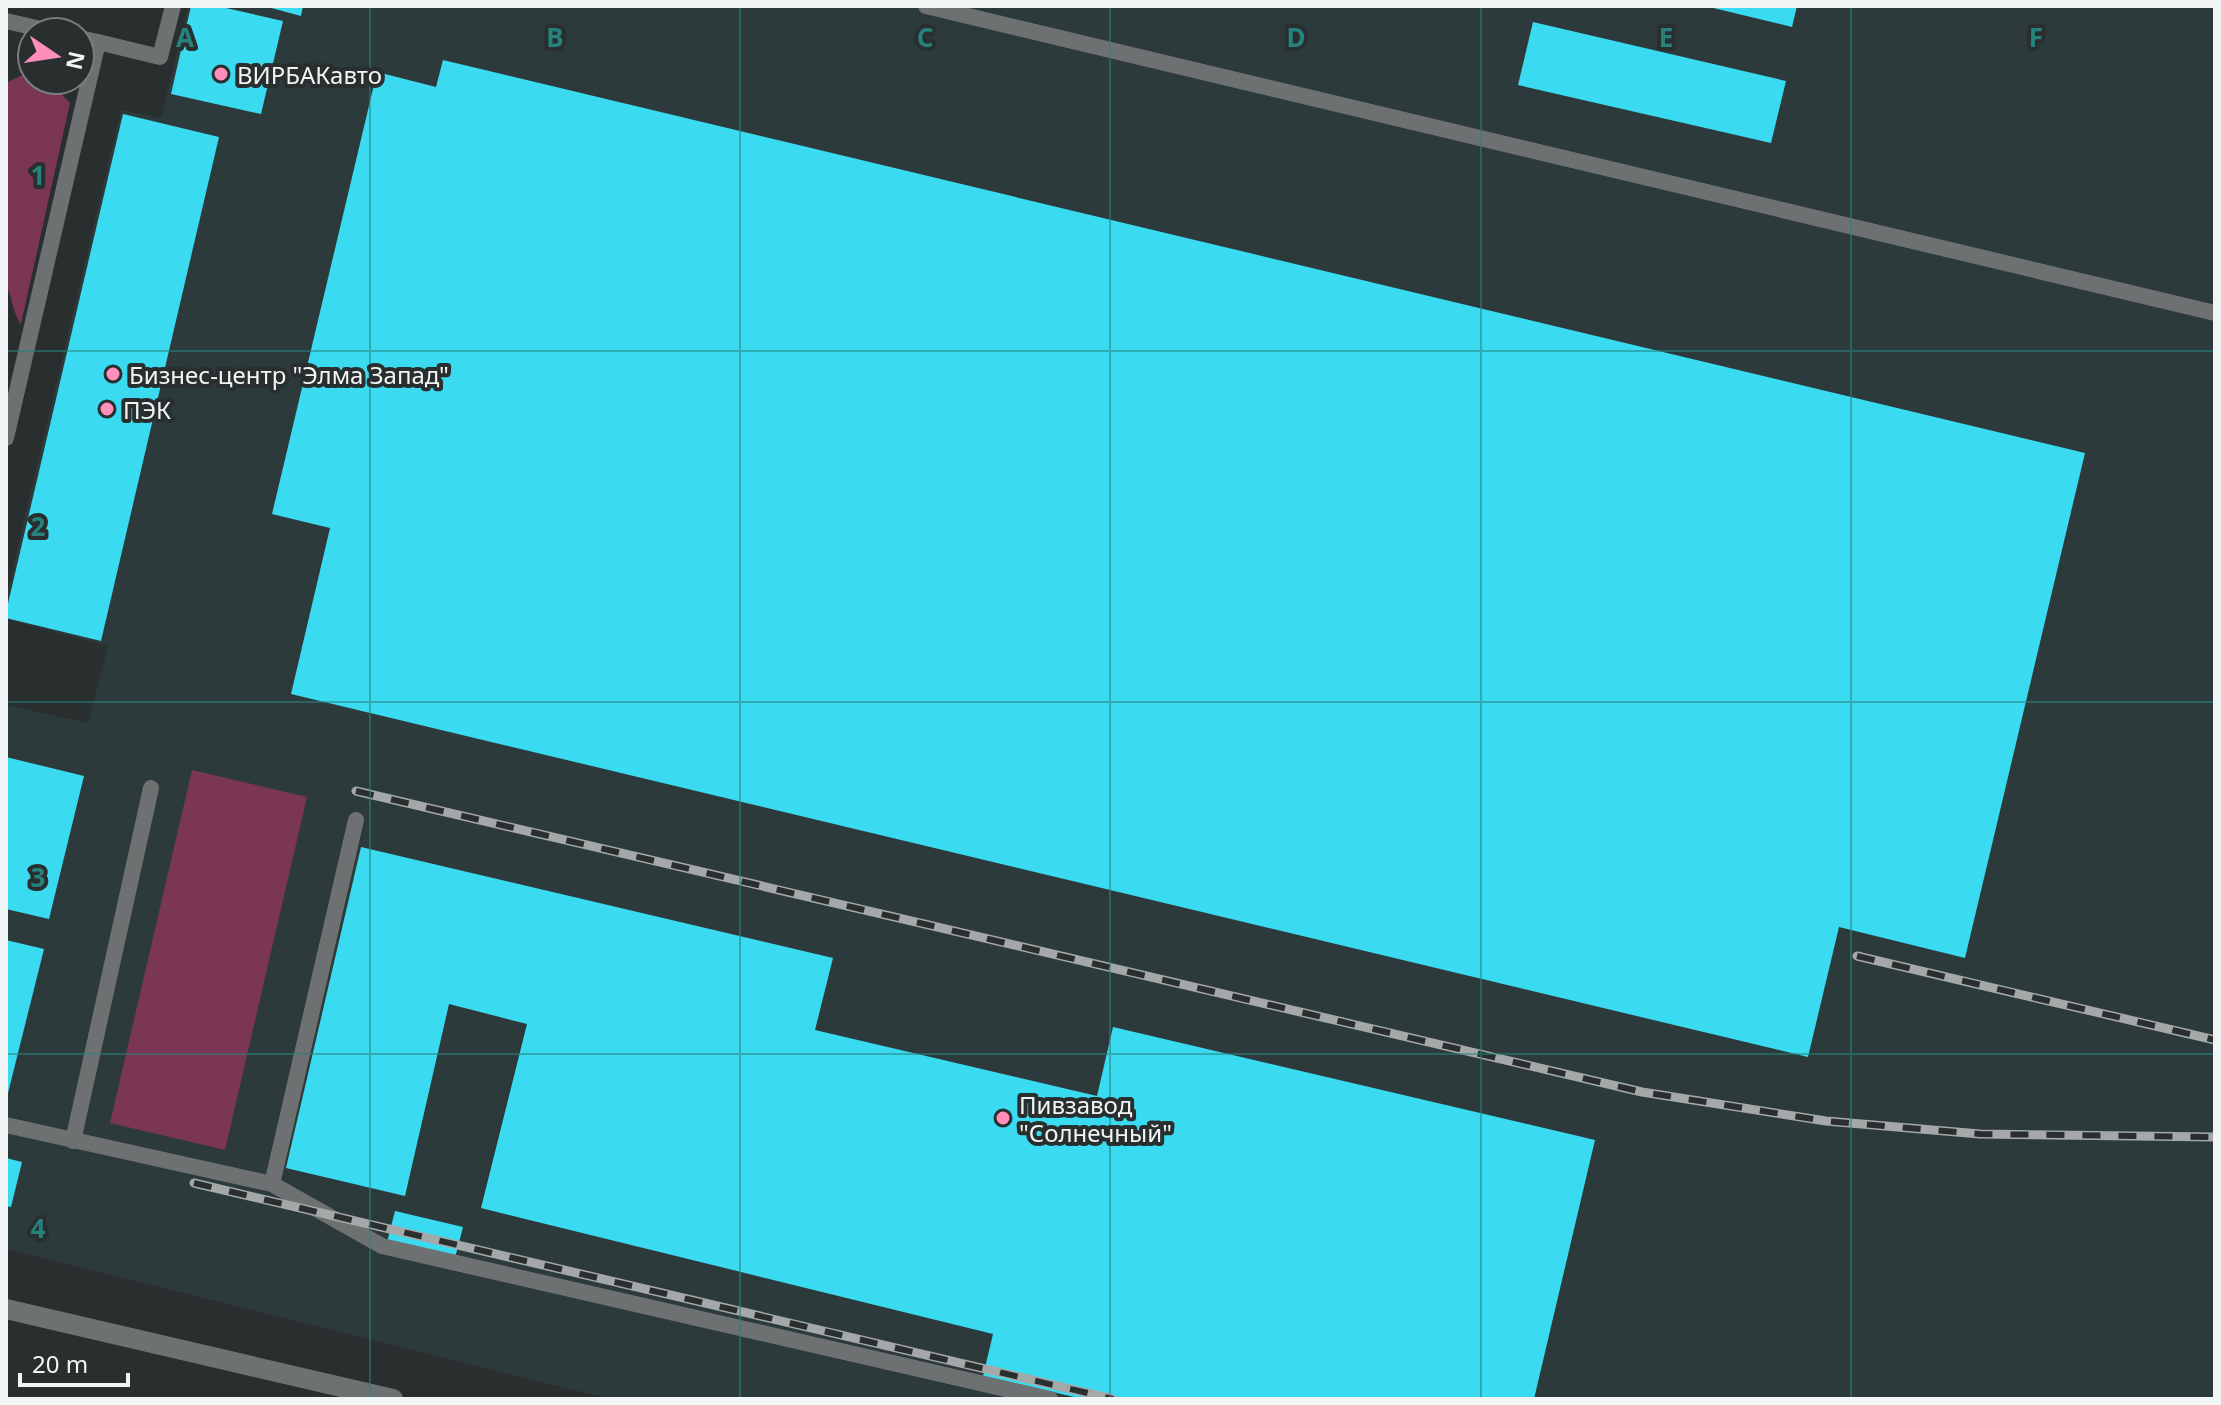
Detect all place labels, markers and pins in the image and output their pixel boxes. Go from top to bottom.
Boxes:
place label: ВИРБАКавто [237,58,382,91]
marker: ВИРБАКавто [212,65,230,83]
place label: Бизнес-центр "Элма Запад" [129,358,449,391]
marker: Бизнес-центр "Элма Запад" [104,365,122,383]
place label: ПЭК [123,393,171,426]
marker: ПЭК [98,400,116,418]
place label: Пивзавод "Солнечный" [1019,1088,1172,1149]
marker: Пивзавод "Солнечный" [994,1109,1012,1127]

